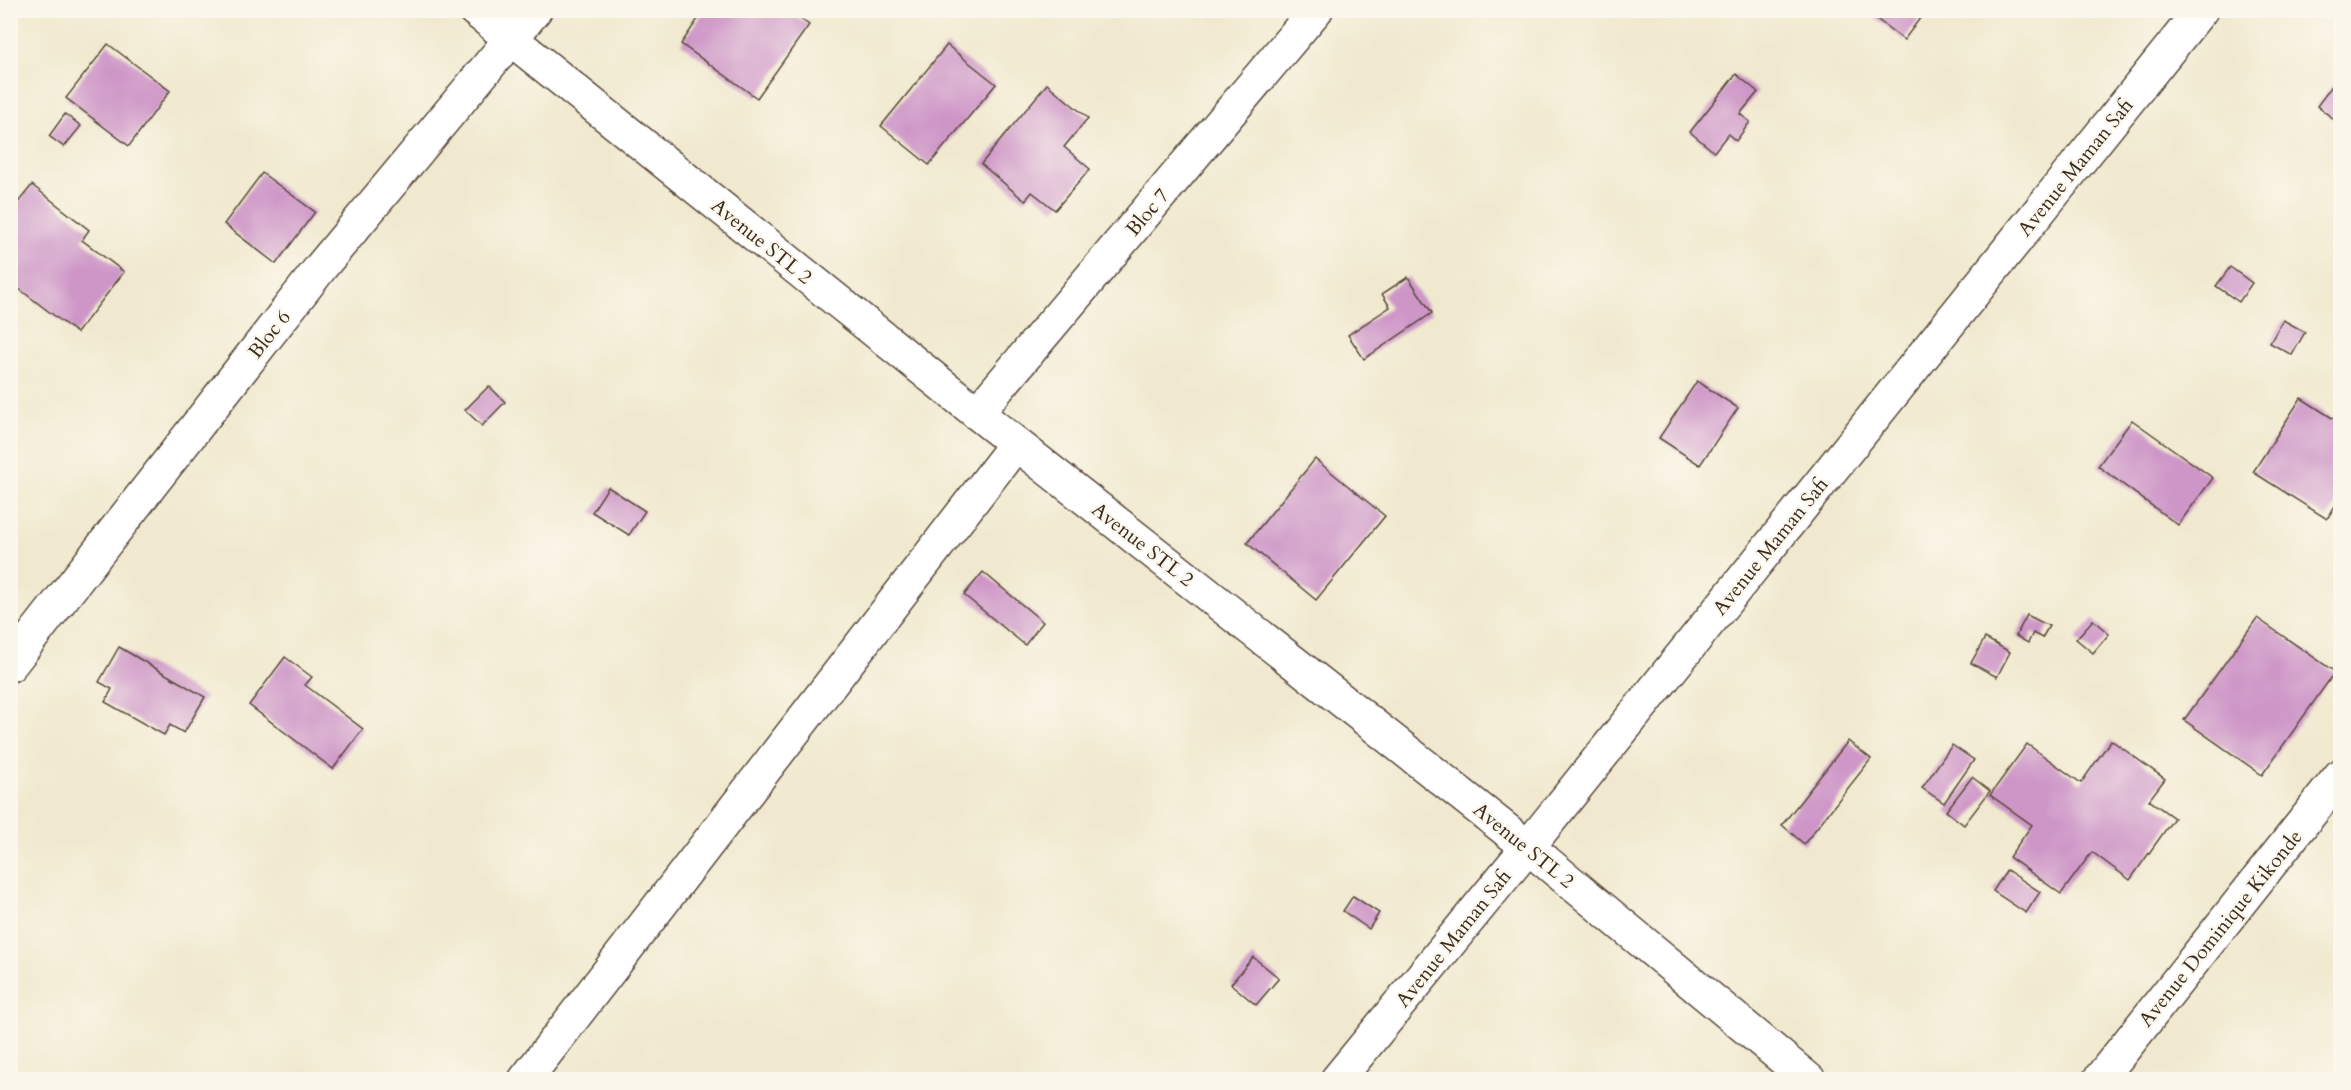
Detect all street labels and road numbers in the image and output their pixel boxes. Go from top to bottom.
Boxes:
street label: Avenue Maman Safi [2011,93,2139,242]
street label: Bloc 7 [1120,183,1175,242]
street label: Avenue STL 2 [706,192,818,290]
street label: Bloc 6 [242,305,297,364]
street label: Avenue Maman Safi [1706,472,1834,621]
street label: Avenue STL 2 [1086,496,1199,593]
street label: Avenue STL 2 [1468,796,1580,894]
street label: Avenue Dominique Kikonde [2132,824,2308,1032]
street label: Avenue Maman Safi [1389,864,1517,1013]

